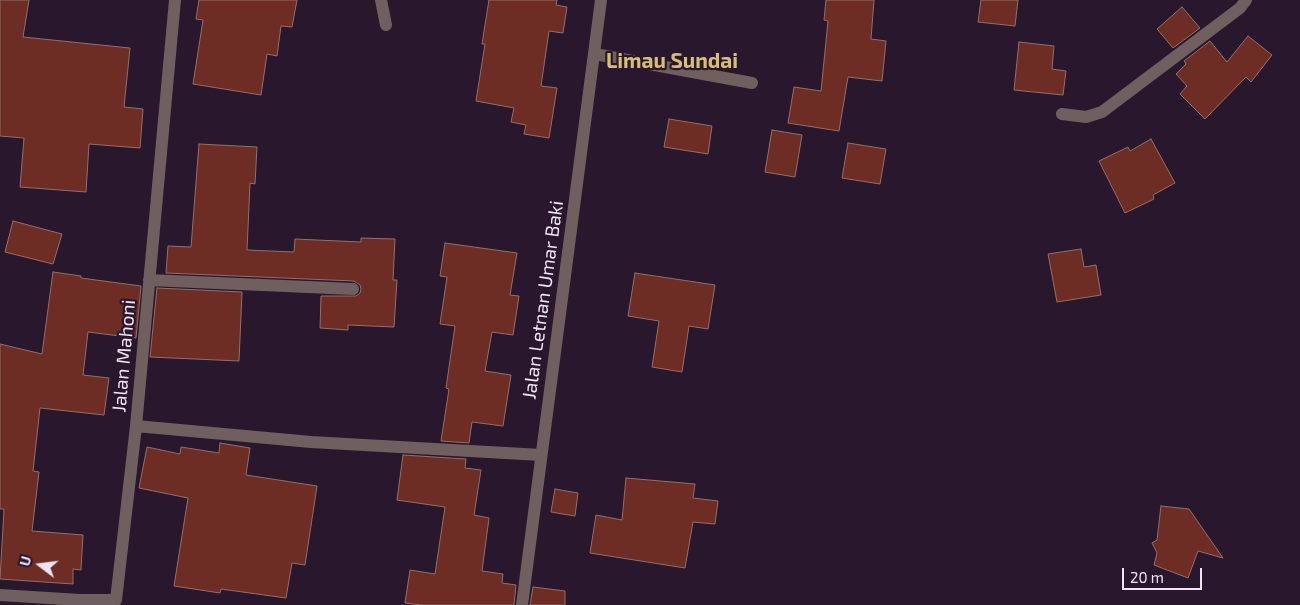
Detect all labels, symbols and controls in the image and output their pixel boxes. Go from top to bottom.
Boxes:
district label: Limau Sundai [606,48,738,74]
street label: Jalan Letnan Umar Baki [518,199,568,401]
street label: Jalan Mahoni [108,299,140,413]
north arrow [15,540,65,590]
text: U [16,554,34,568]
scale bar [1125,558,1205,590]
text: 20 m [1130,568,1164,586]

